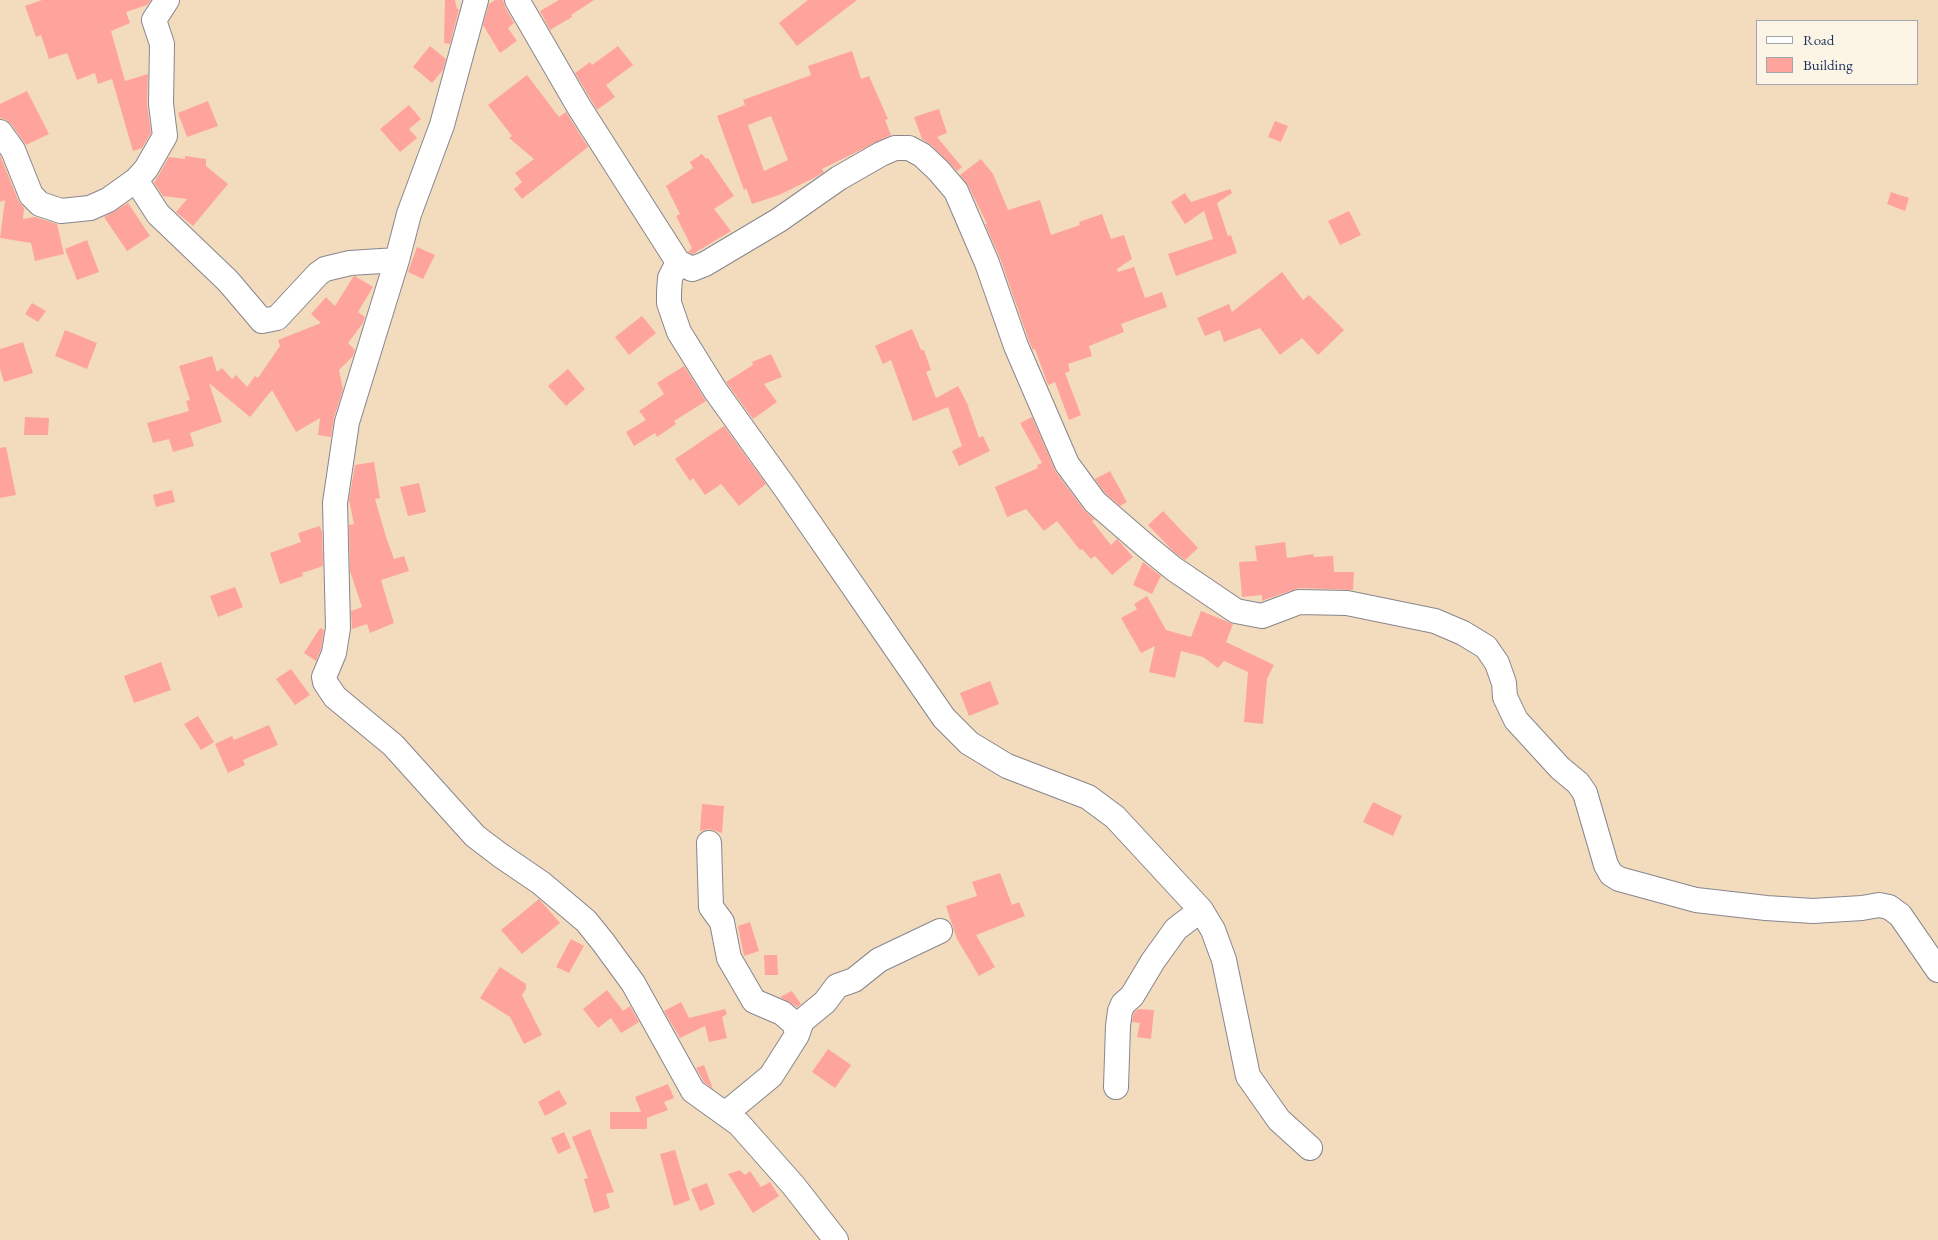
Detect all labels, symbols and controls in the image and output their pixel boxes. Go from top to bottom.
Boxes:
legend [1756,20,1918,85]
text: Road [1803,30,1834,49]
text: Building [1803,55,1853,74]

